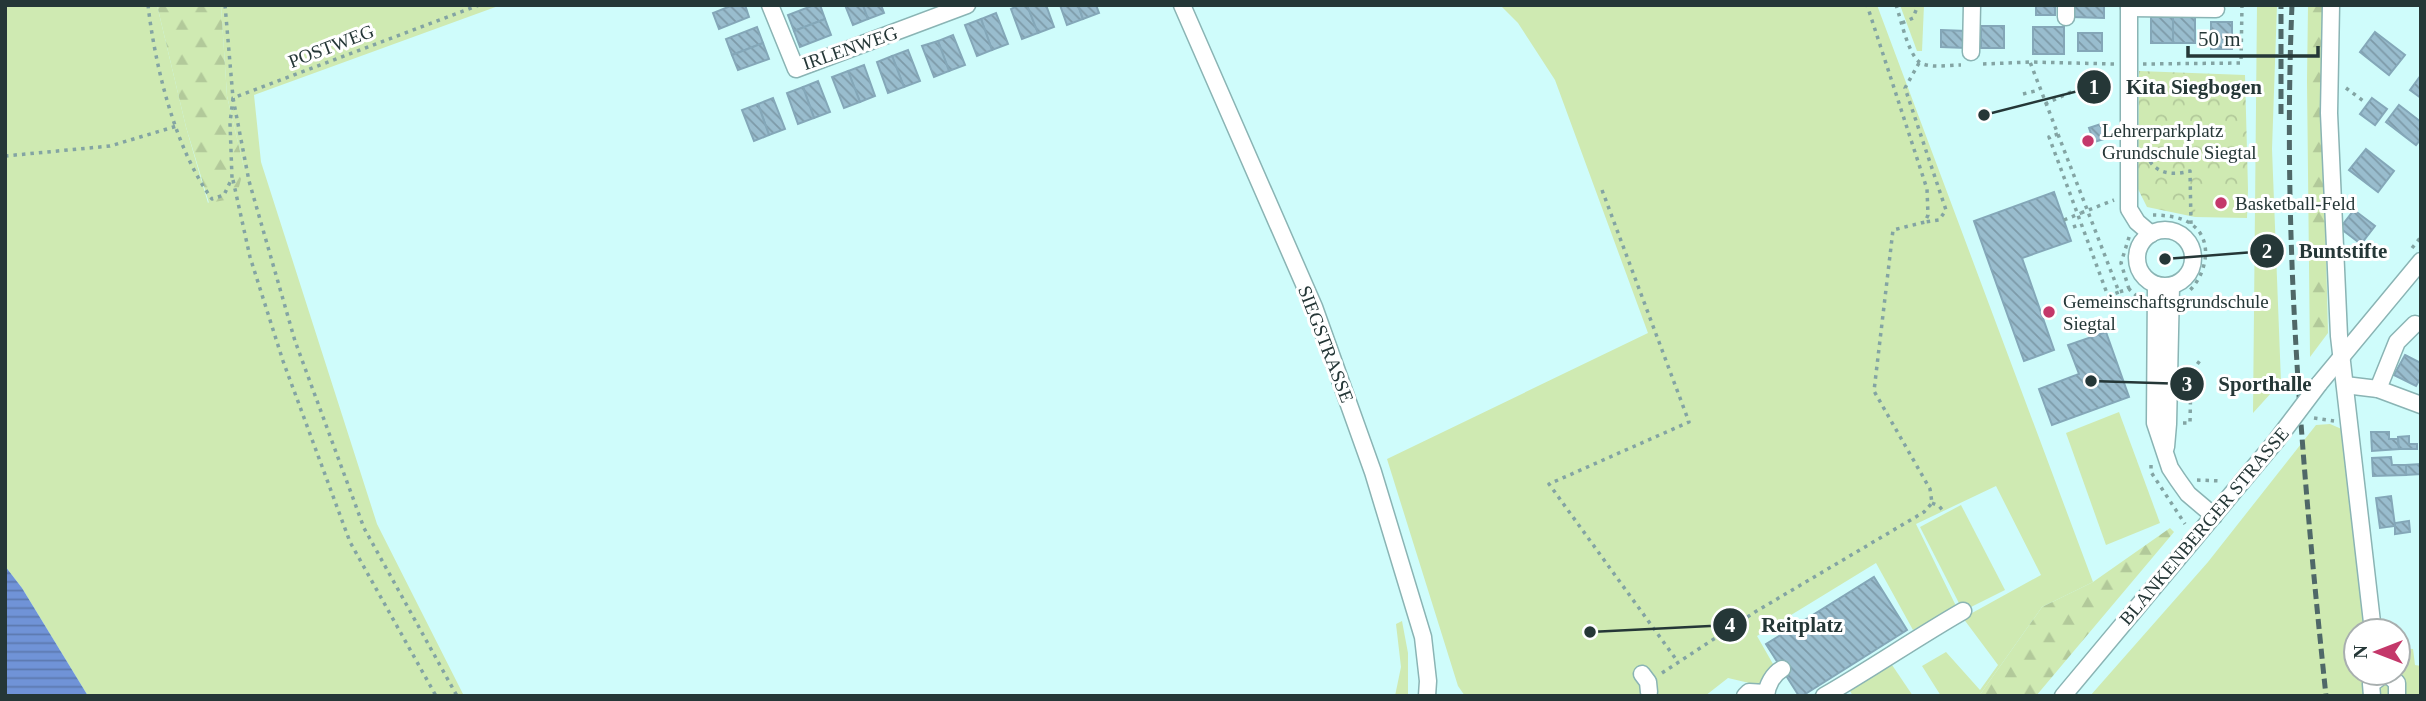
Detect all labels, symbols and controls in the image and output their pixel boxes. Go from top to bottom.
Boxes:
scale bar [2188,14,2318,58]
street label: POSTWEG [285,20,377,72]
street label: IRLENWEG [800,22,901,74]
text: 50 m [2198,27,2241,51]
callout: Kita Siegbogen [2077,66,2276,108]
text: 1 [2089,75,2099,99]
text: Kita Siegbogen [2126,75,2262,99]
place label: Lehrerparkplatz Grundschule Siegtal [2102,120,2257,163]
marker: Lehrerparkplatz Grundschule Siegtal [2080,133,2096,149]
place label: Basketball-Feld [2235,193,2356,214]
marker: Basketball-Feld [2213,195,2229,211]
callout: Buntstifte [2250,230,2401,272]
text: 2 [2262,239,2272,263]
text: Buntstifte [2299,239,2387,263]
street label: SIEGSTRASSE [1294,283,1358,405]
place label: Gemeinschaftsgrundschule Siegtal [2063,291,2269,334]
marker: Gemeinschaftsgrundschule Siegtal [2041,304,2057,320]
callout: Sporthalle [2170,363,2326,405]
text: 3 [2182,372,2192,396]
text: Sporthalle [2218,372,2312,396]
street label: BLANKENBERGER STRASSE [2115,423,2293,629]
callout: Reitplatz [1712,604,1857,646]
text: 4 [1725,613,1736,637]
text: Reitplatz [1761,613,1843,637]
north arrow [2342,617,2412,687]
text: N [2350,645,2371,659]

